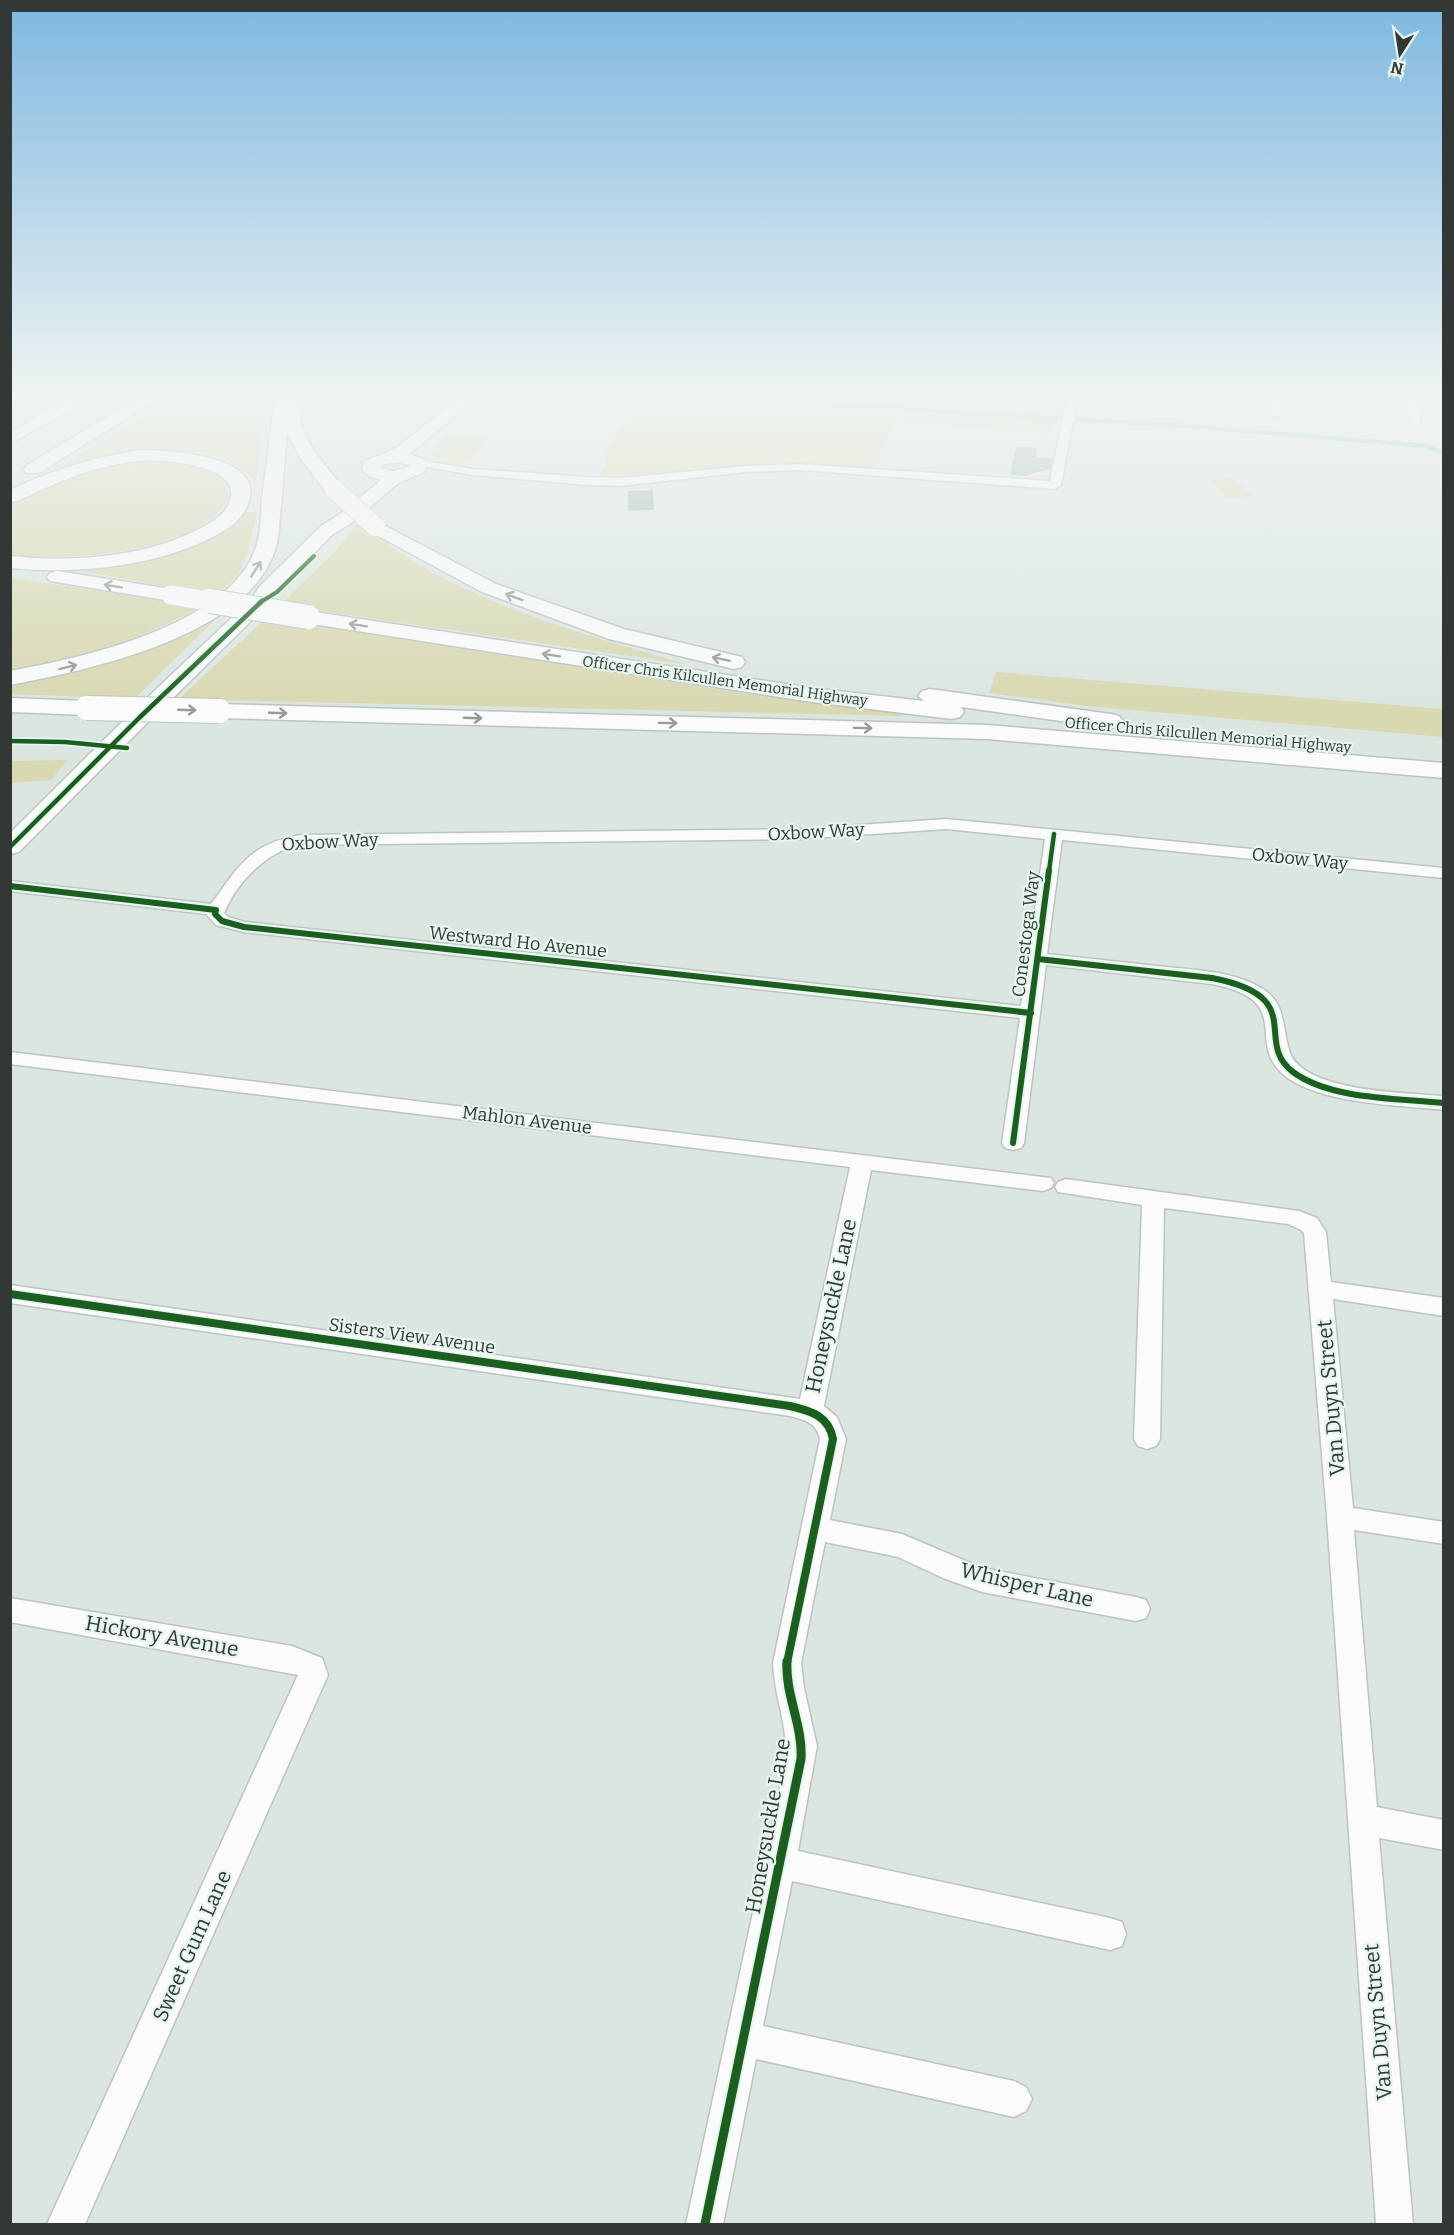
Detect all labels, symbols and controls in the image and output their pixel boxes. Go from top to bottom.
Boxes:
north arrow [1370,24,1430,84]
text: N [1389,58,1405,79]
one-way arrow [250,561,262,578]
one-way arrow [104,580,123,591]
one-way arrow [505,591,524,602]
one-way arrow [349,619,369,630]
one-way arrow [542,649,562,660]
street label: Officer Chris Kilcullen Memorial Highway [581,652,869,710]
one-way arrow [711,653,730,665]
one-way arrow [58,660,77,672]
one-way arrow [177,705,197,716]
one-way arrow [267,707,287,719]
one-way arrow [462,712,482,724]
street label: Officer Chris Kilcullen Memorial Highway [1064,713,1352,757]
one-way arrow [657,718,677,729]
one-way arrow [852,723,872,734]
street label: Oxbow Way [767,818,865,846]
street label: Oxbow Way [281,828,379,856]
street label: Oxbow Way [1251,843,1350,875]
street label: Conestoga Way [1007,869,1045,998]
street label: Westward Ho Avenue [428,922,608,962]
street label: Mahlon Avenue [461,1101,593,1139]
street label: Honeysuckle Lane [800,1216,862,1396]
street label: Sisters View Avenue [327,1313,497,1359]
street label: Van Duyn Street [1311,1318,1351,1477]
street label: Whisper Lane [958,1557,1096,1613]
street label: Hickory Avenue [83,1610,241,1662]
street label: Honeysuckle Lane [740,1736,796,1916]
street label: Sweet Gum Lane [147,1866,237,2026]
street label: Van Duyn Street [1358,1942,1398,2101]

